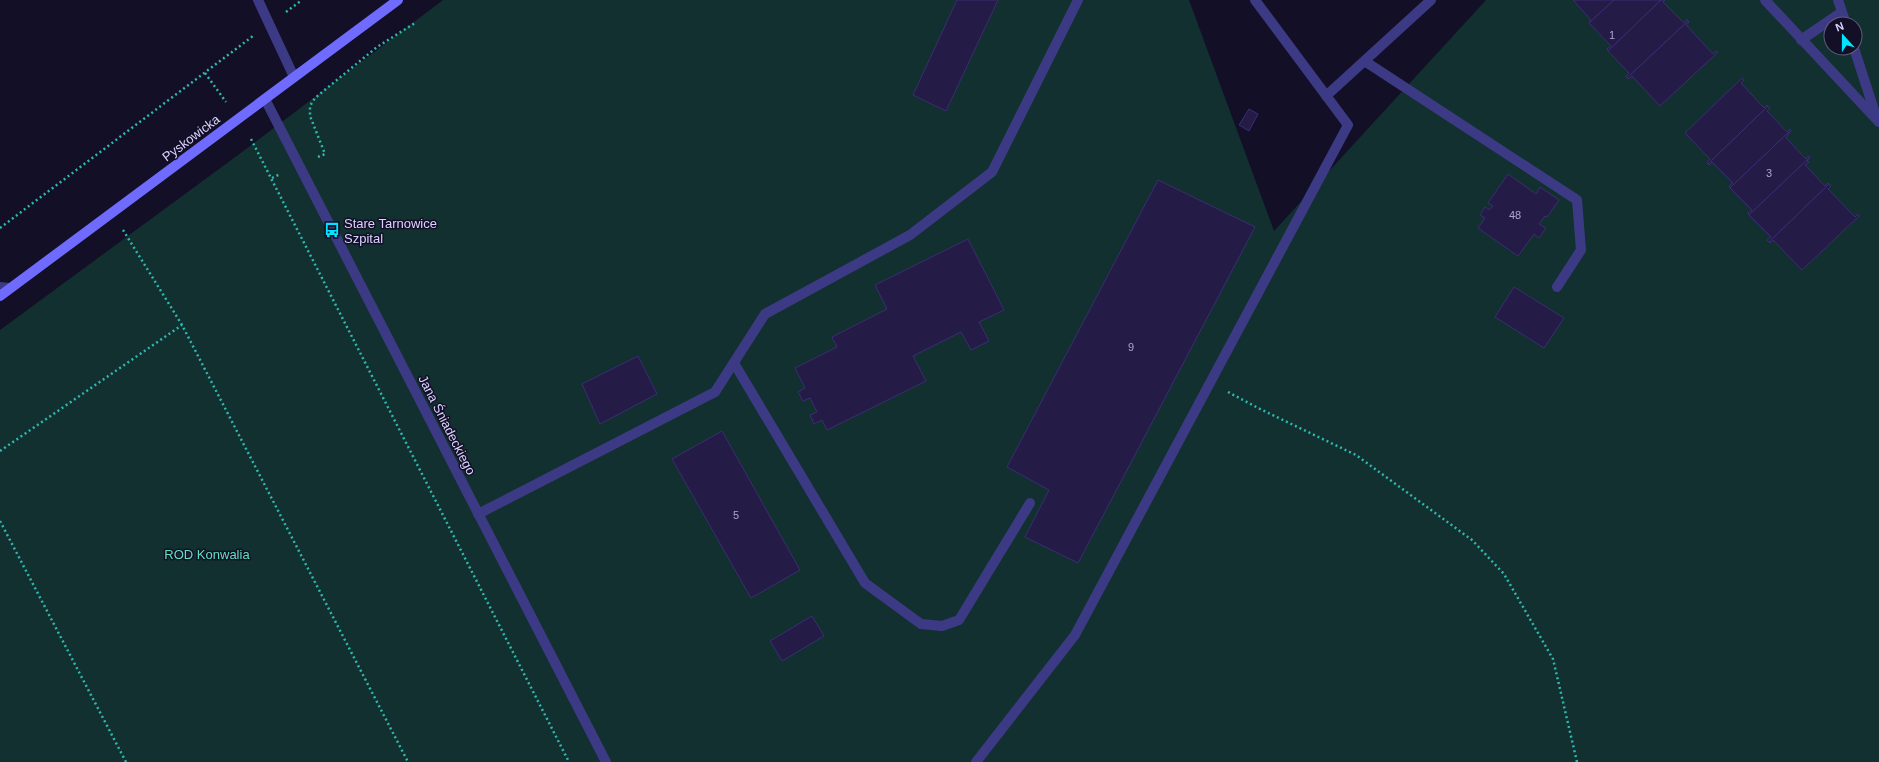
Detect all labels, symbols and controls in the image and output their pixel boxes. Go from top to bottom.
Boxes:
north arrow [1823,16,1863,56]
text: N [1834,20,1845,34]
house number: 1 [1609,29,1615,41]
street label: Pyskowicka [159,111,223,164]
house number: 3 [1766,167,1772,179]
house number: 48 [1509,209,1521,221]
place label: Stare Tarnowice Szpital [344,216,437,246]
bus stop icon: Stare Tarnowice Szpital [323,221,341,239]
house number: 9 [1128,341,1134,353]
street label: Jana Śniadeckiego [415,373,479,477]
house number: 5 [733,509,739,521]
park label: ROD Konwalia [164,547,250,562]

